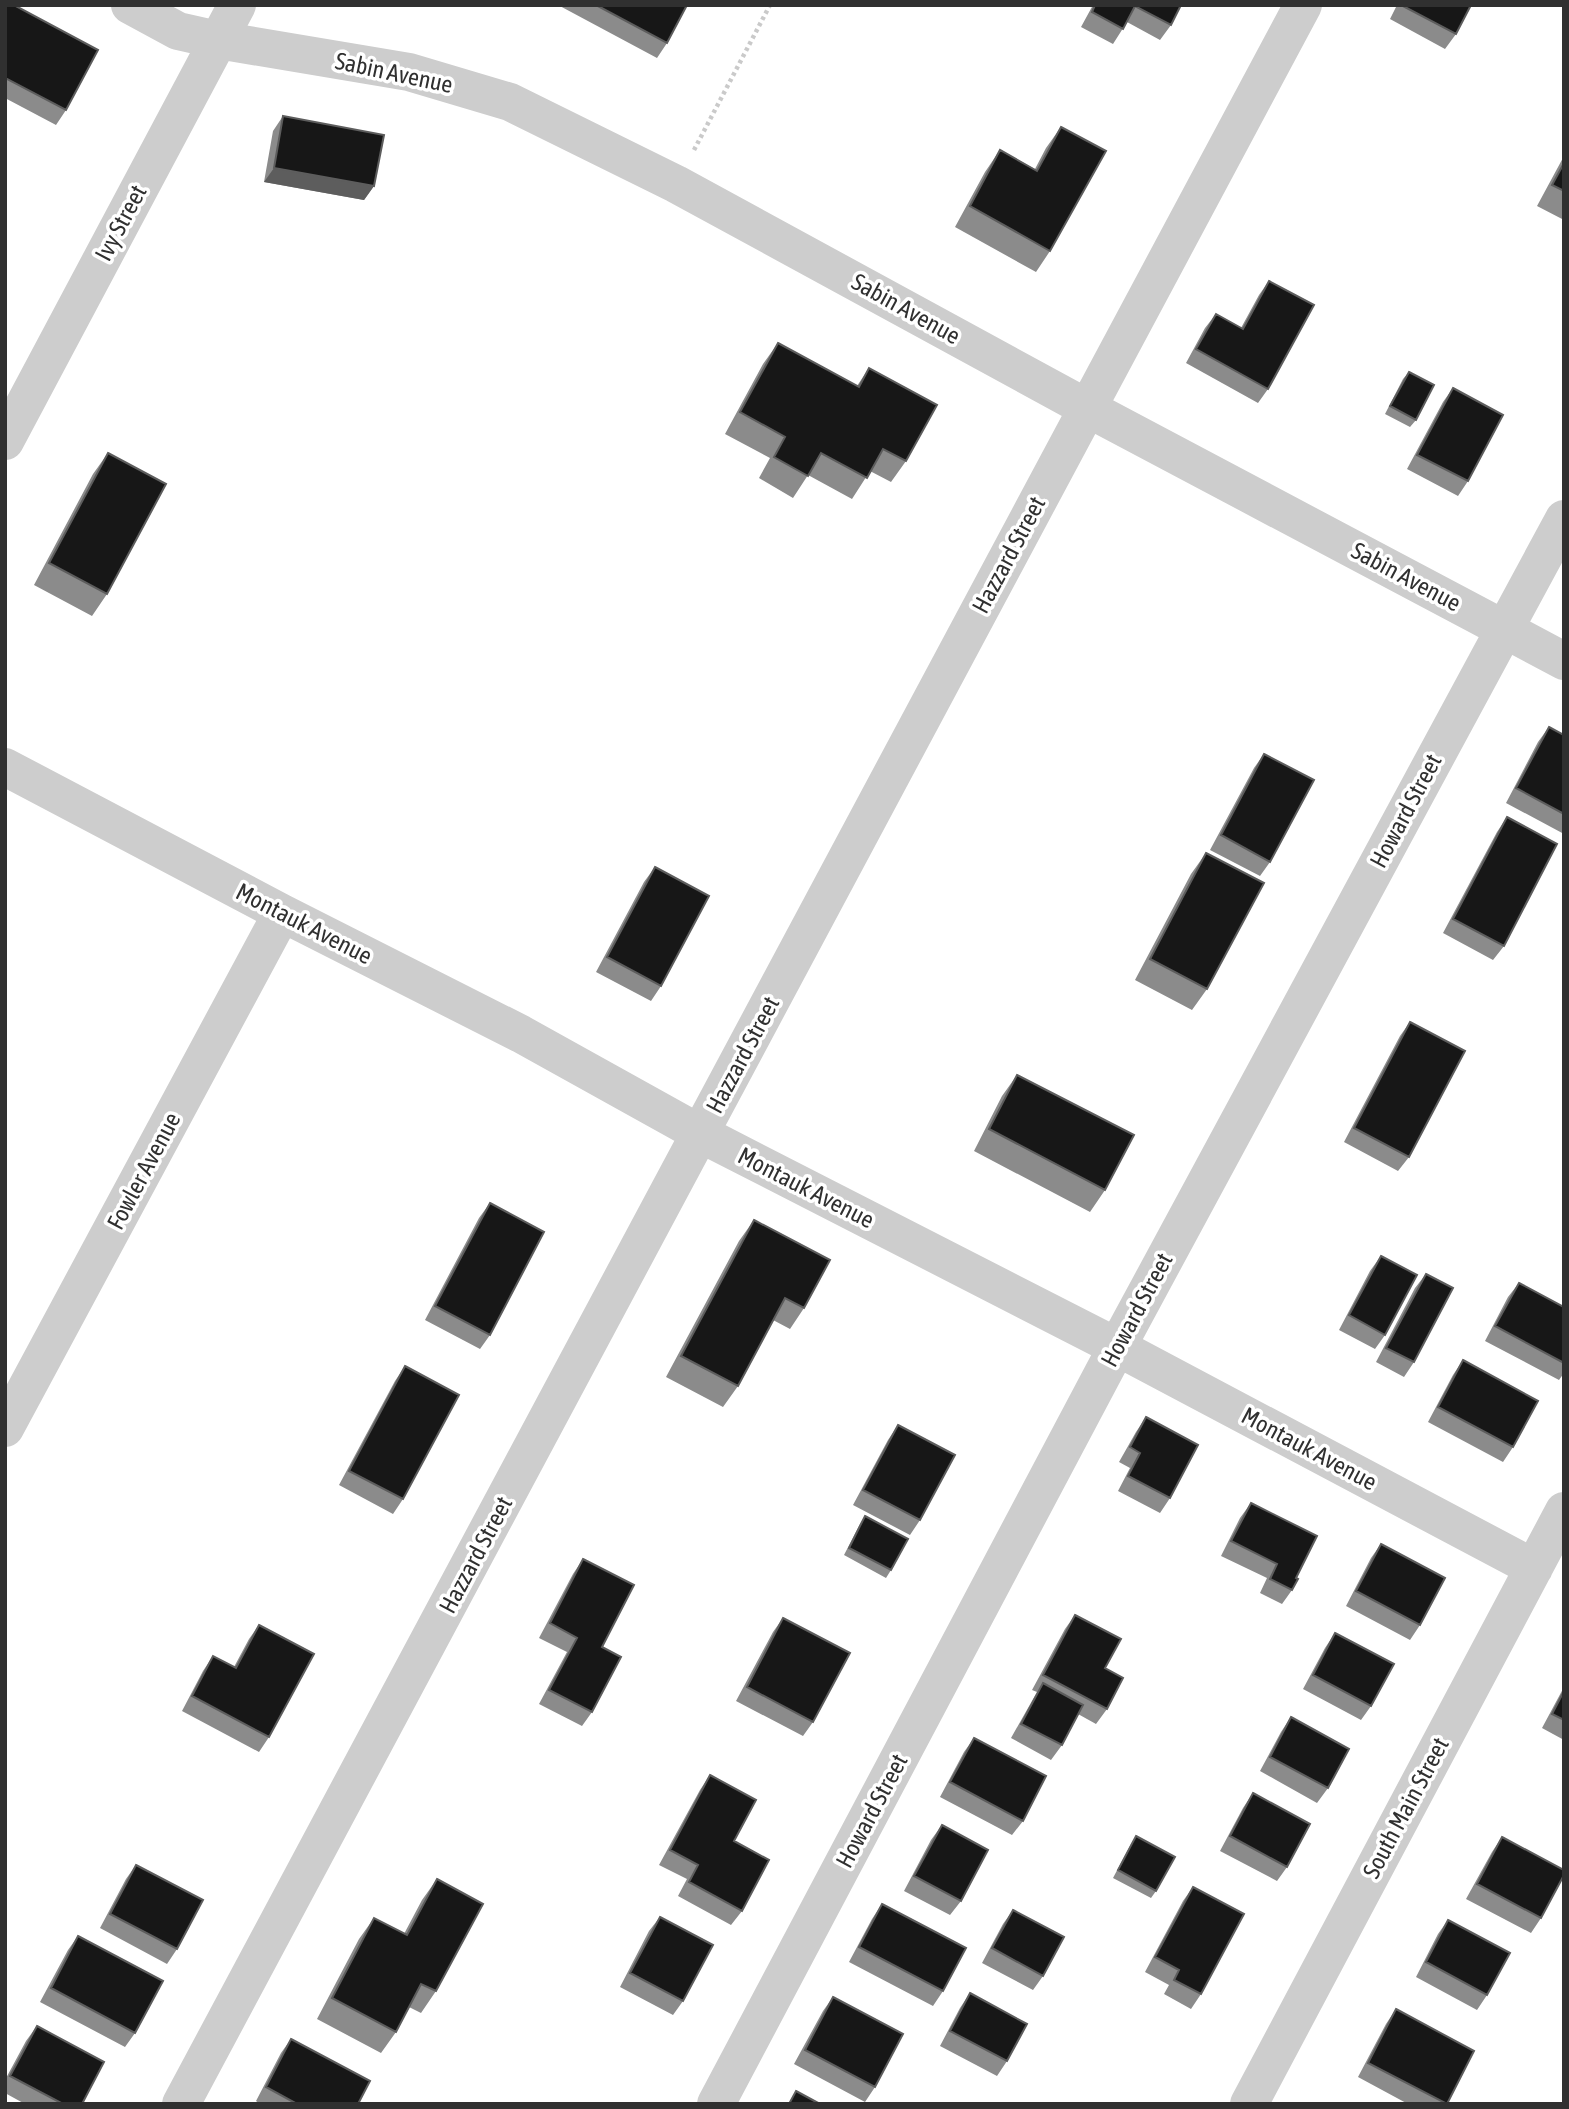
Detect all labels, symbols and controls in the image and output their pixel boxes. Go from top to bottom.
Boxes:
street label: Sabin Avenue [333,47,455,98]
street label: Ivy Street [89,180,152,265]
street label: Sabin Avenue [847,268,965,349]
street label: Hazzard Street [967,492,1051,618]
street label: Sabin Avenue [1347,537,1465,617]
street label: Howard Street [1364,749,1447,872]
street label: Montauk Avenue [232,878,377,969]
street label: Hazzard Street [701,992,785,1118]
street label: Fowler Avenue [102,1108,186,1234]
street label: Montauk Avenue [734,1142,879,1233]
street label: Howard Street [1095,1248,1178,1371]
street label: Montauk Avenue [1237,1402,1381,1495]
street label: Hazzard Street [434,1492,518,1618]
street label: South Main Street [1357,1733,1454,1883]
street label: Howard Street [830,1749,913,1872]

